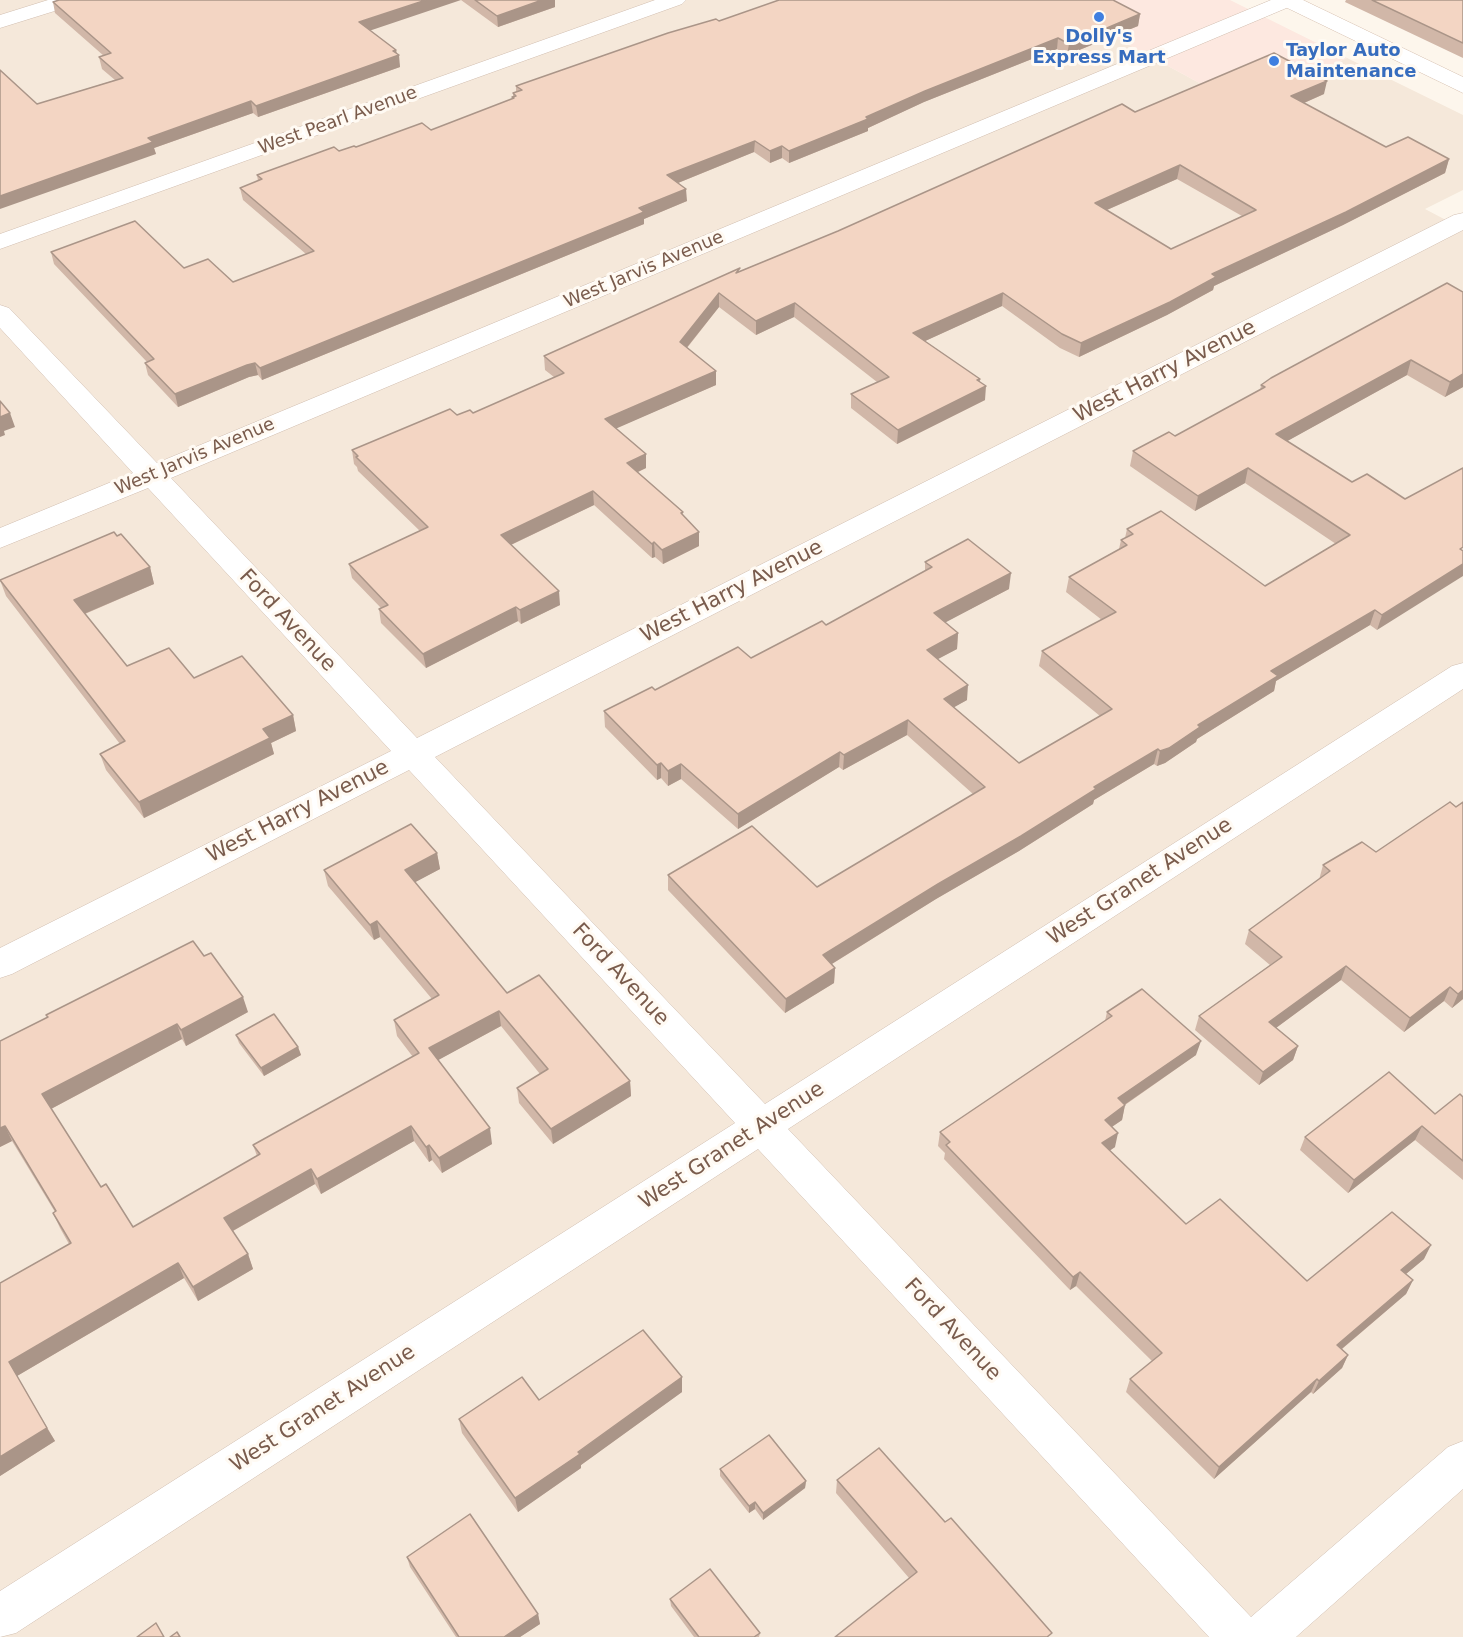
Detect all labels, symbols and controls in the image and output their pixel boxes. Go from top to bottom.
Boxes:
marker: Dolly's Express Mart [1092,10,1106,24]
place label: Dolly's Express Mart [1032,26,1166,68]
place label: Taylor Auto Maintenance [1286,40,1417,82]
marker: Taylor Auto Maintenance [1267,54,1281,68]
street label: West Pearl Avenue [256,82,420,160]
street label: West Jarvis Avenue [561,227,727,313]
street label: West Harry Avenue [1070,315,1260,429]
street label: West Jarvis Avenue [112,414,278,500]
street label: West Harry Avenue [637,535,827,649]
street label: Ford Avenue [233,565,341,677]
street label: West Harry Avenue [203,755,393,869]
street label: West Granet Avenue [1043,813,1237,951]
street label: Ford Avenue [566,919,674,1031]
street label: West Granet Avenue [635,1077,829,1215]
street label: Ford Avenue [898,1274,1006,1386]
street label: West Granet Avenue [226,1340,420,1478]

